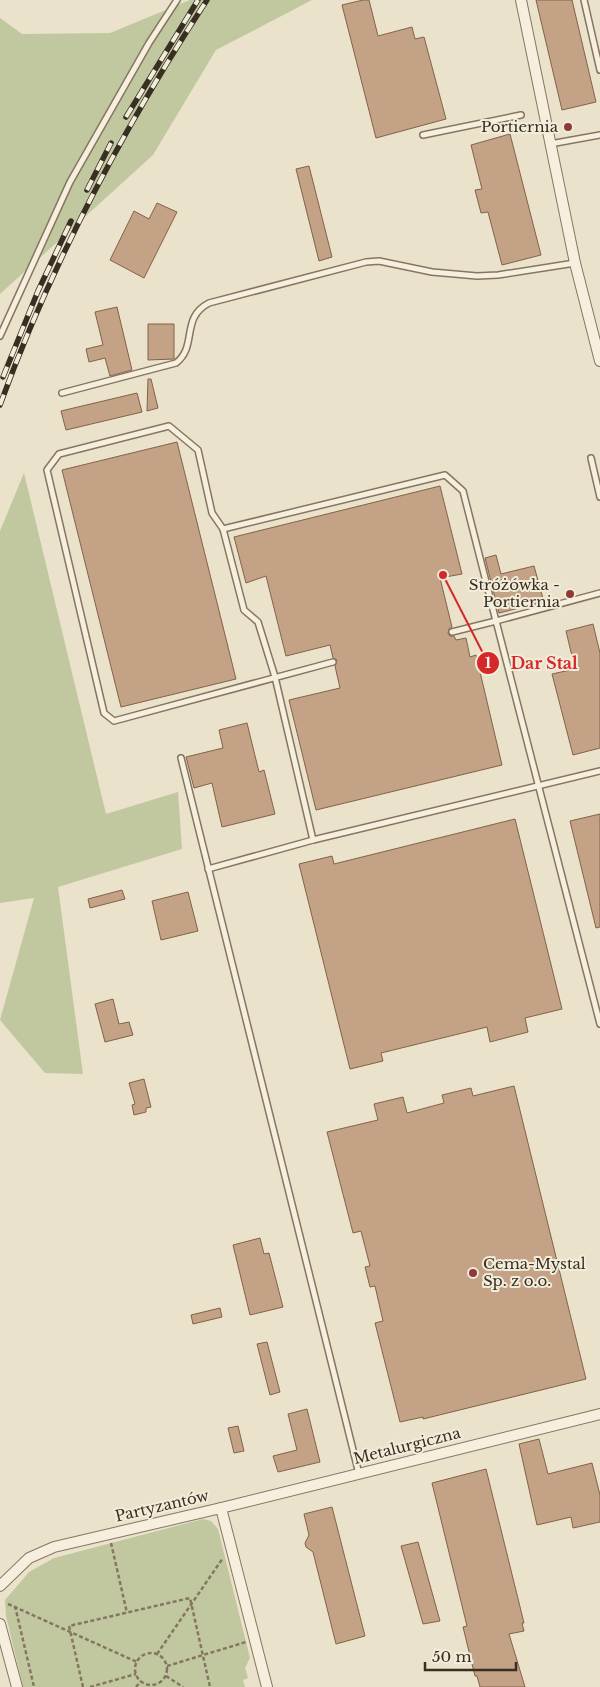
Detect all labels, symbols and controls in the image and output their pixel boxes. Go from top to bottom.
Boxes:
place label: Portiernia [481,117,559,136]
marker: Portiernia [562,121,574,133]
place label: Stróżówka - Portiernia [469,575,561,611]
marker: Stróżówka - Portiernia [564,588,576,600]
callout: Dar Stal [475,648,588,679]
text: 1 [485,653,492,672]
text: Dar Stal [510,653,578,673]
place label: Cema-Mystal Sp. z o.o. [483,1254,586,1290]
marker: Cema-Mystal Sp. z o.o. [467,1267,479,1279]
street label: Metalurgiczna [351,1423,463,1468]
street label: Partyzantów [113,1485,211,1526]
scale bar [425,1640,516,1672]
text: 50 m [432,1647,472,1666]

